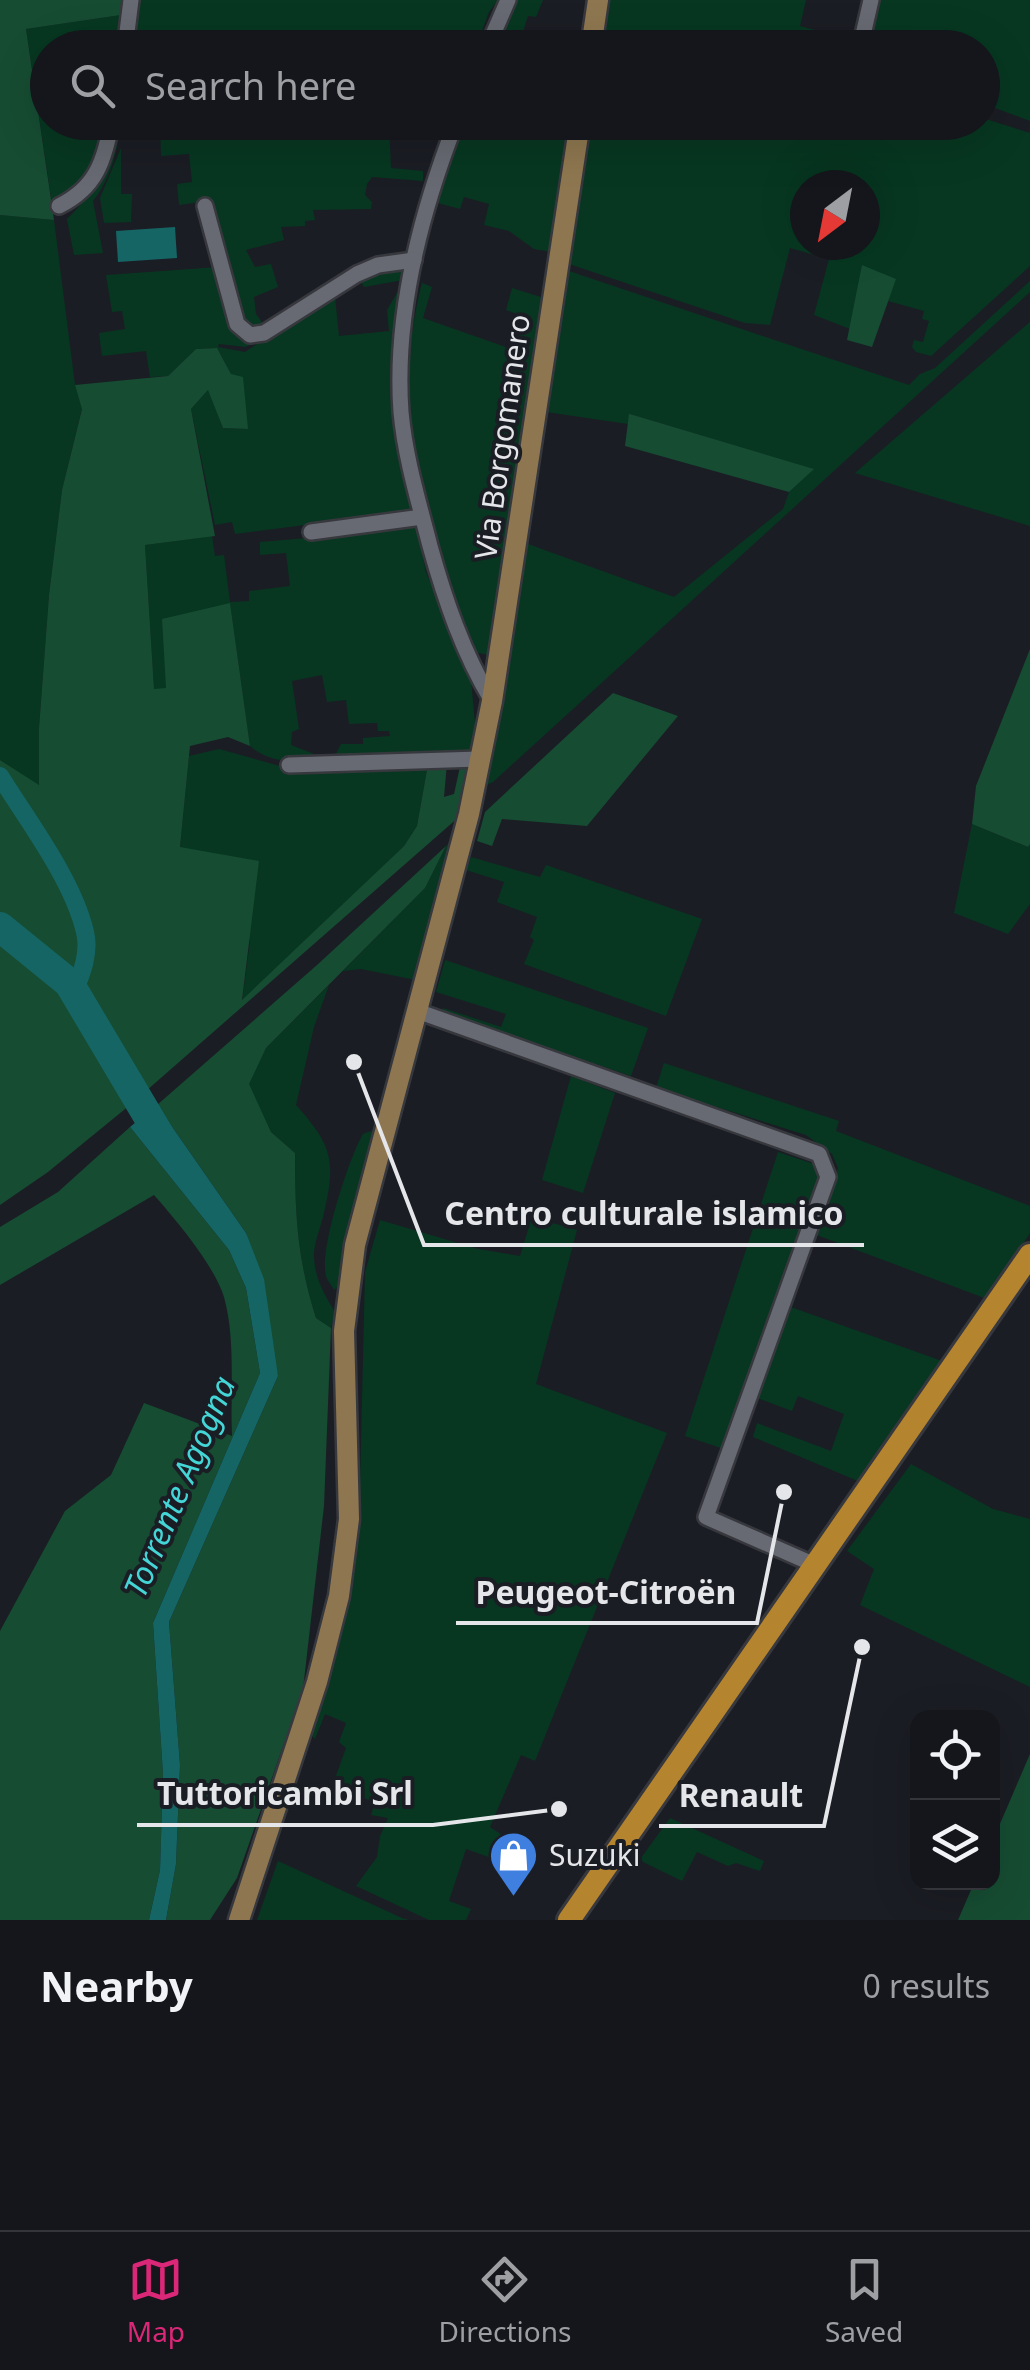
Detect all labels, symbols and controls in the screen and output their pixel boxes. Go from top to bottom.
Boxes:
search box [30,30,1000,140]
icon: search [65,58,120,113]
text: Search here [145,59,356,111]
north arrow [790,170,880,260]
street label: Via Borgomanero [464,312,539,562]
callout: Centro culturale islamico [424,1183,864,1245]
text: Centro culturale islamico [444,1191,844,1234]
water label: Torrente Agogna [113,1369,244,1603]
callout: Peugeot-Citroën [456,1561,757,1623]
text: Peugeot-Citroën [476,1570,736,1613]
map controls [910,1710,1000,1890]
button: locate [910,1710,1000,1800]
callout: Tuttoricambi Srl [137,1763,433,1825]
callout: Renault [659,1764,824,1826]
text: Tuttoricambi Srl [157,1771,413,1814]
text: Renault [679,1773,803,1816]
button: layers [910,1800,1000,1890]
shop icon: Suzuki [488,1830,540,1898]
place label: Suzuki [549,1834,640,1875]
text: Nearby [40,1957,193,2014]
text: 0 results [863,1964,990,2007]
tab: Map [127,2252,185,2350]
tab: Directions [439,2252,571,2350]
tab: Saved [825,2252,903,2350]

